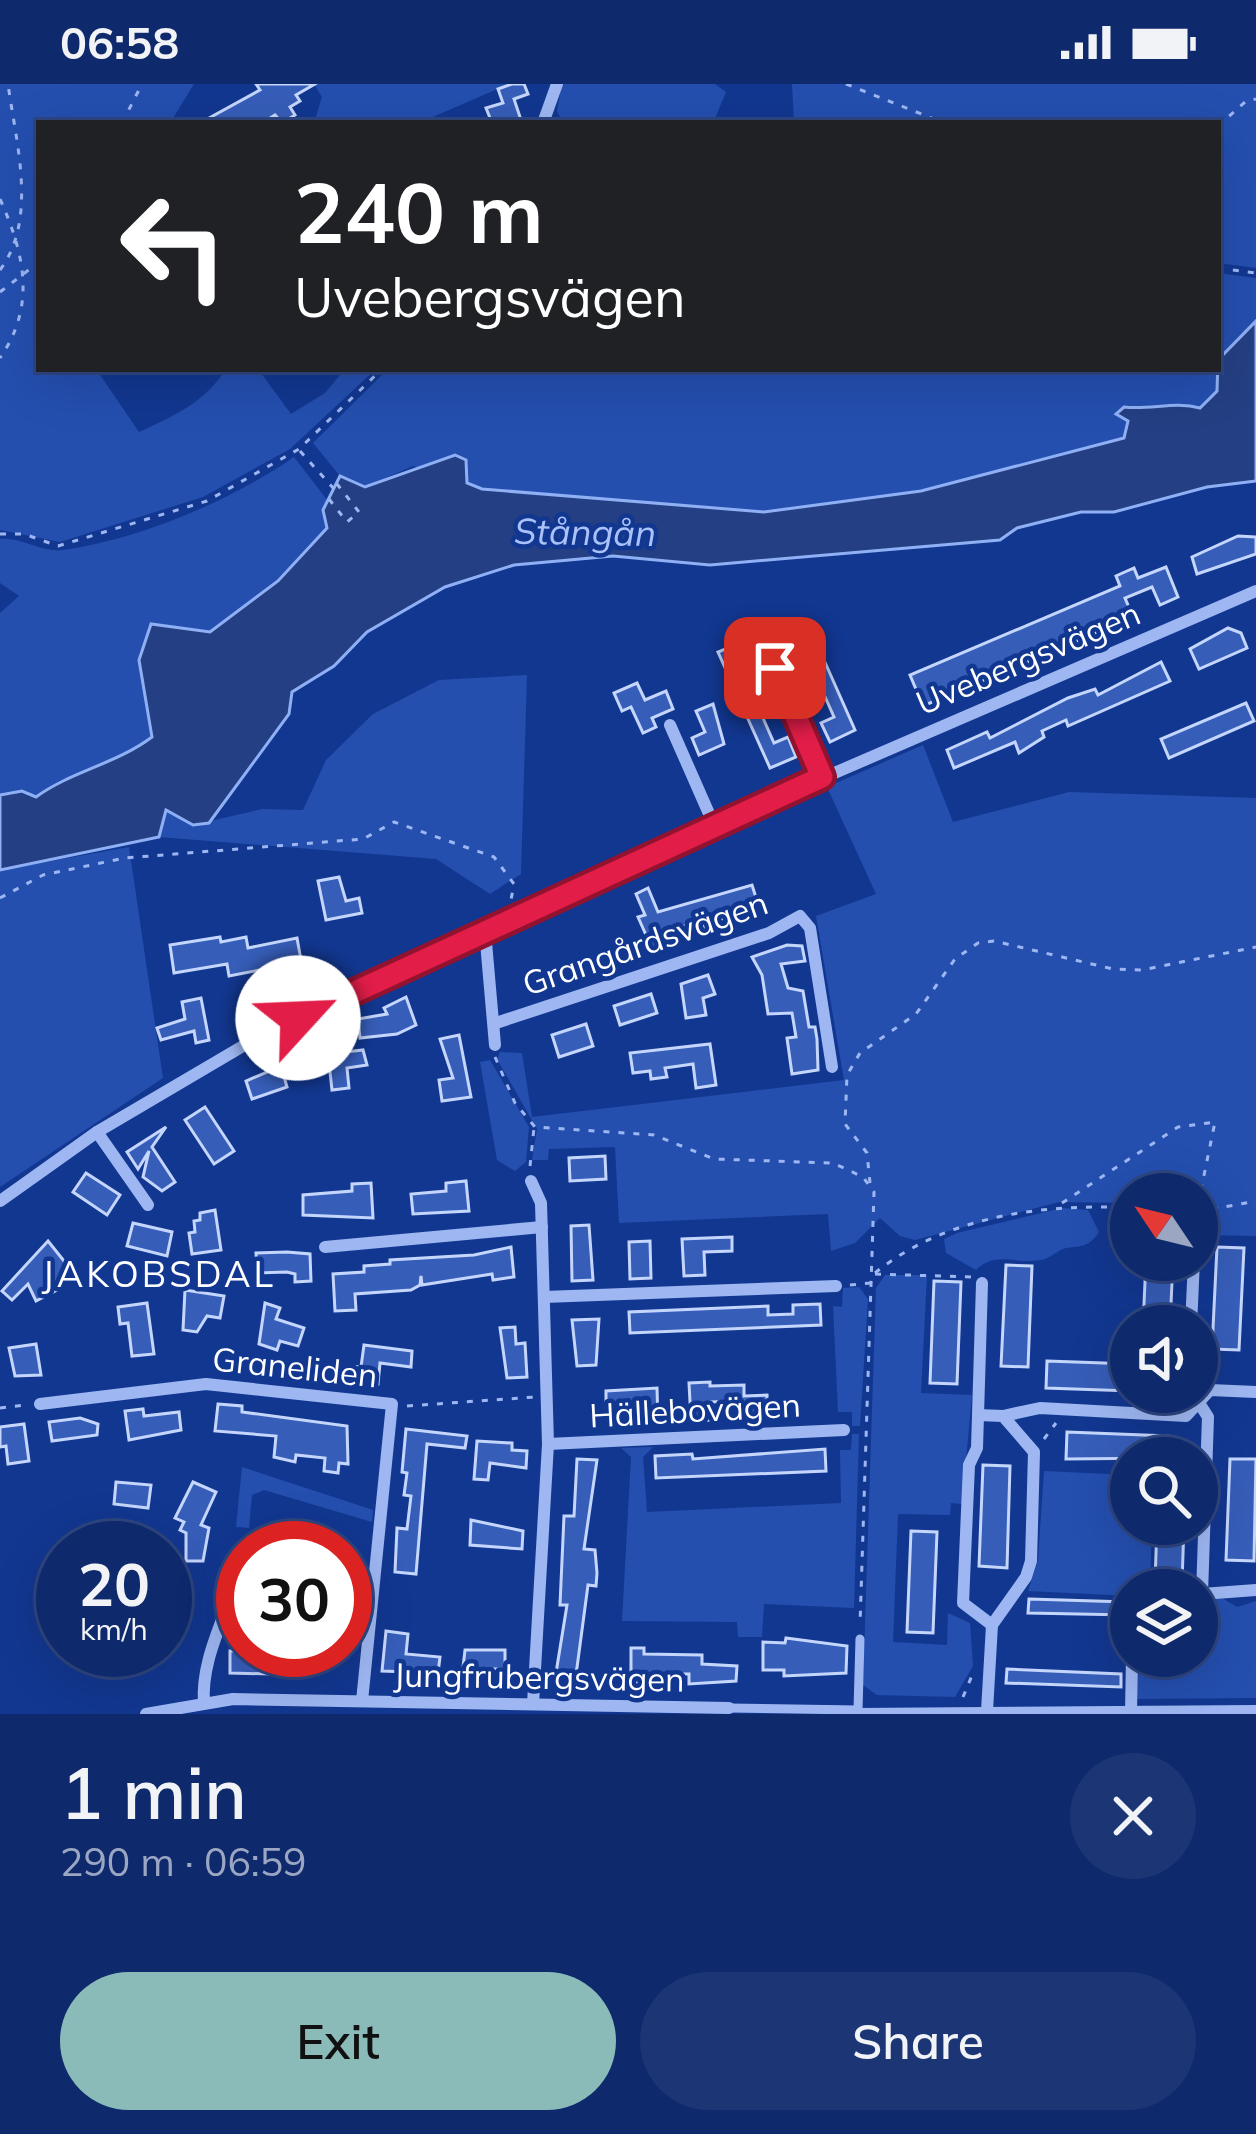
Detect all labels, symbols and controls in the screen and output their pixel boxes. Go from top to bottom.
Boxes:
text: 06:58 [60,14,179,70]
text: 240 m [294,159,544,264]
icon: left [96,168,252,324]
text: Uvebergsvägen [294,263,686,331]
water label: Stångån [514,508,656,555]
street label: Uvebergsvägen [910,592,1146,723]
pin [724,617,826,719]
icon: arrive [742,635,808,701]
street label: Grangårdsvägen [517,881,773,1004]
position arrow [235,955,361,1081]
north arrow [1110,1173,1218,1281]
map controls [1110,1173,1218,1677]
district label: JAKOBSDAL [42,1251,276,1296]
button: sound [1110,1305,1218,1413]
street label: Graneliden [210,1337,380,1396]
street label: Hällebovägen [588,1383,802,1436]
button: search [1110,1437,1218,1545]
speed limit sign: 30 [216,1521,372,1677]
text: 20 [78,1546,150,1621]
button: layers [1110,1569,1218,1677]
text: km/h [80,1610,148,1648]
street label: Jungfrubergsvägen [393,1653,685,1700]
text: 1 min [60,1747,247,1837]
button: close [1070,1753,1196,1879]
text: 290 m · 06:59 [60,1837,306,1886]
button: Exit [60,1972,616,2110]
button: Share [640,1972,1196,2110]

